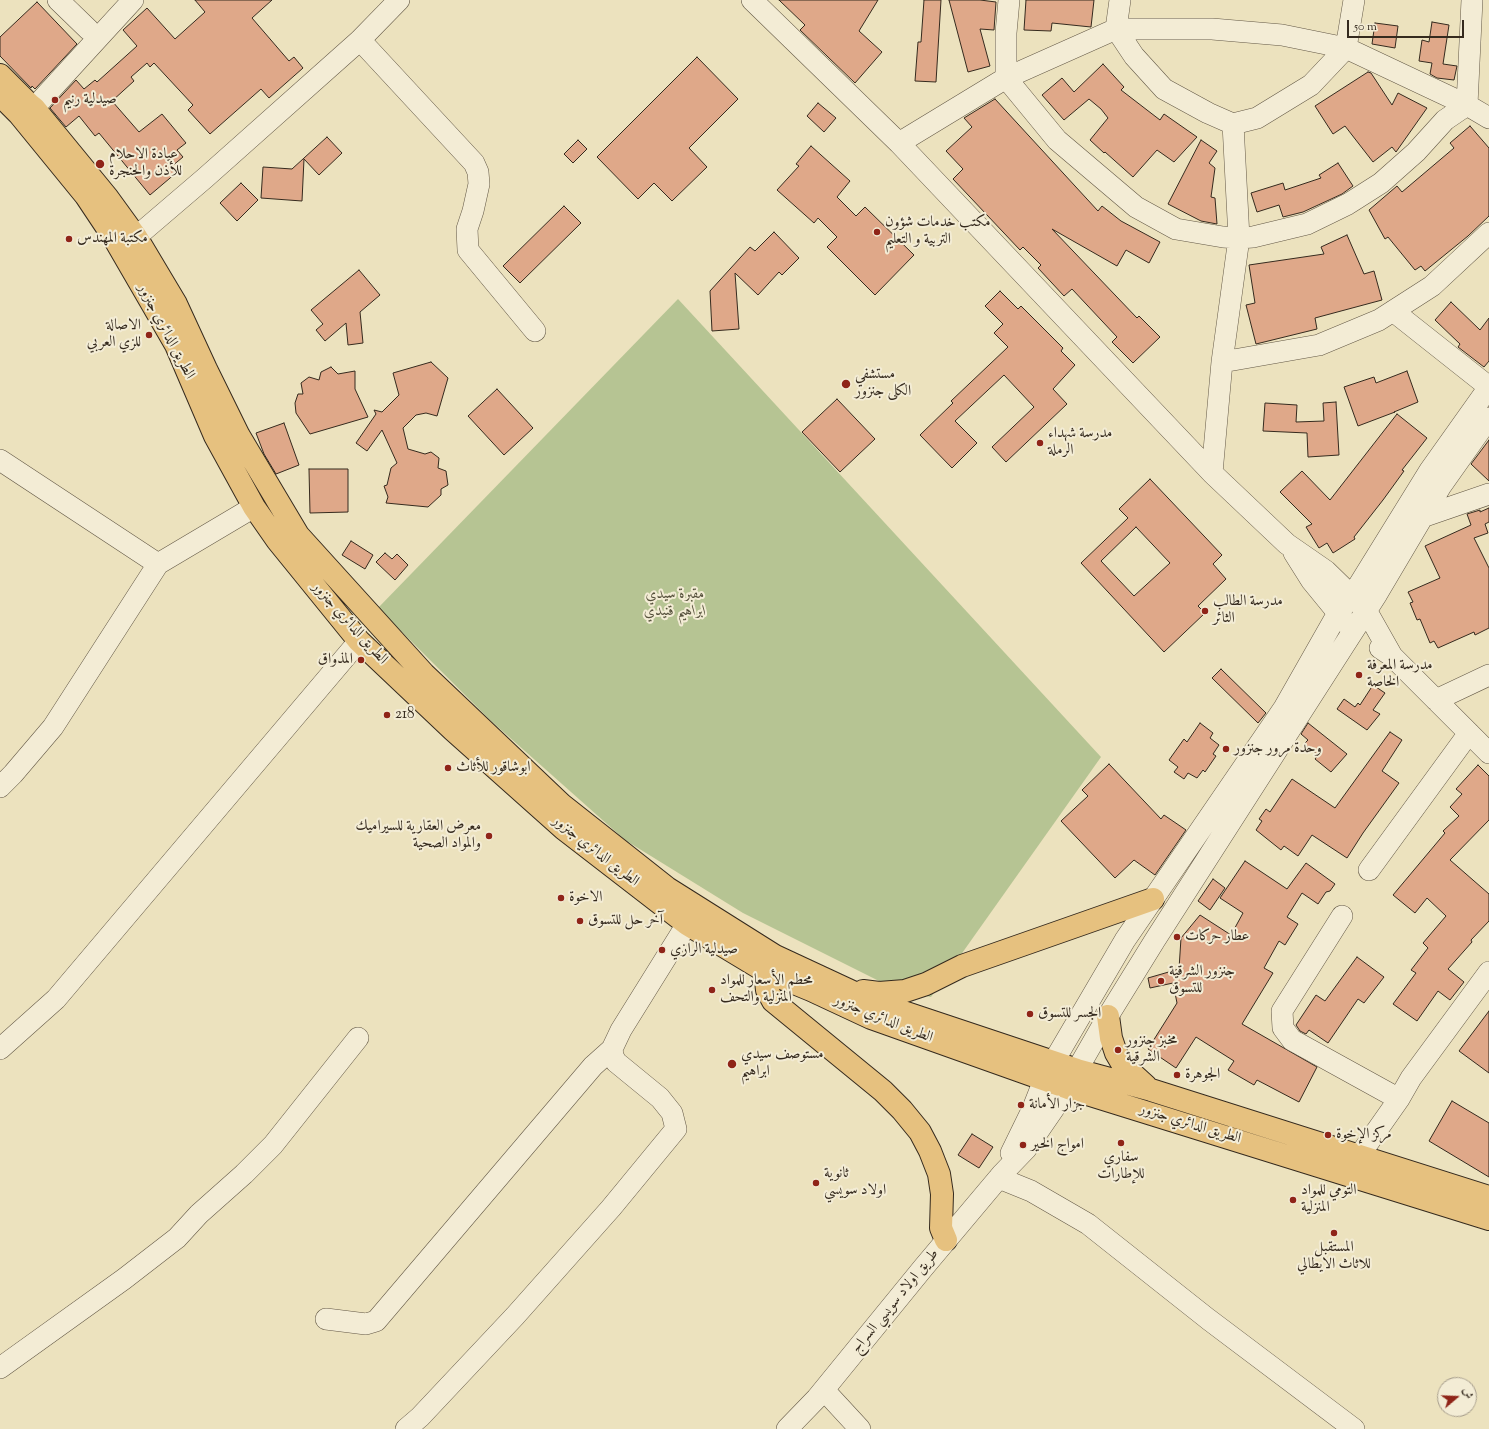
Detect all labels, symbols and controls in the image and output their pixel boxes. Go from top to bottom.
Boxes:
scale bar [1349,12,1466,38]
text: 50 m [1354,18,1377,36]
place label: صيدلية رنيم [63,91,117,109]
marker: صيدلية رنيم [50,95,60,105]
place label: عيادة الاحلام للأذن والحنجرة [109,146,182,181]
marker: عيادة الاحلام للأذن والحنجرة [94,158,106,170]
place label: مكتب خدمات شؤون التربية و التعليم [885,214,991,249]
marker: مكتب خدمات شؤون التربية و التعليم [872,227,882,237]
place label: مكتبة المهندس [77,230,148,248]
marker: مكتبة المهندس [64,234,74,244]
street label: الطريق الدائري جنزور [132,281,198,383]
place label: الاصالة للزي العربي [87,317,141,352]
marker: الاصالة للزي العربي [144,330,154,340]
place label: مستشفي الكلى جنزور [855,366,911,401]
marker: مستشفي الكلى جنزور [840,378,852,390]
place label: مدرسة شهداء الرملة [1048,425,1112,460]
marker: مدرسة شهداء الرملة [1035,438,1045,448]
street label: الطريق الدائري جنزور [307,579,391,669]
park label: مقبرة سيدي ابراهيم قنيدي [644,586,706,621]
place label: مدرسة الطالب الثائر [1213,593,1283,628]
marker: مدرسة الطالب الثائر [1200,606,1210,616]
place label: المذواق [318,651,353,669]
marker: المذواق [356,655,366,665]
place label: مدرسة المعرفة الخاصة [1367,657,1433,692]
marker: مدرسة المعرفة الخاصة [1354,670,1364,680]
place label: 218 [395,706,415,724]
marker: 218 [382,710,392,720]
place label: وحدة مرور جنزور [1234,740,1322,758]
marker: وحدة مرور جنزور [1221,744,1231,754]
place label: ابوشاقور للأثاث [456,759,531,777]
marker: ابوشاقور للأثاث [443,763,453,773]
street label: الطريق الدائري جنزور [548,813,642,891]
place label: معرض العقارية للسيراميك والمواد الصحية [356,818,481,853]
marker: معرض العقارية للسيراميك والمواد الصحية [484,831,494,841]
place label: الاخوة [569,889,602,907]
marker: الاخوة [556,893,566,903]
place label: آخر حل للتسوق [588,912,663,930]
marker: آخر حل للتسوق [575,916,585,926]
place label: عطار حركات [1185,928,1250,946]
marker: عطار حركات [1172,932,1182,942]
place label: صيدلية الرازي [670,941,738,959]
marker: صيدلية الرازي [657,945,667,955]
place label: جنزور الشرقية للتسوق [1169,963,1235,998]
place label: محطم الأسعار للمواد المنزلية والتحف [720,972,813,1007]
marker: جنزور الشرقية للتسوق [1156,976,1166,986]
marker: محطم الأسعار للمواد المنزلية والتحف [707,985,717,995]
street label: الطريق الدائري جنزور [831,992,935,1048]
place label: الجسر للتسوق [1038,1005,1101,1023]
marker: الجسر للتسوق [1025,1009,1035,1019]
place label: مخبز جنزور الشرقية [1126,1032,1177,1067]
marker: مخبز جنزور الشرقية [1113,1045,1123,1055]
place label: مستوصف سيدي ابراهيم [741,1046,824,1081]
marker: مستوصف سيدي ابراهيم [726,1058,738,1070]
place label: الجوهرة [1185,1066,1220,1084]
marker: الجوهرة [1172,1070,1182,1080]
place label: جزار الأمانة [1029,1096,1085,1114]
marker: جزار الأمانة [1016,1100,1026,1110]
street label: الطريق الدائري جنزور [1137,1101,1243,1149]
place label: مركز الإخوة [1336,1126,1392,1144]
marker: مركز الإخوة [1323,1130,1333,1140]
place label: امواج الخير [1031,1136,1084,1154]
marker: سفاري للإطارات [1116,1138,1126,1148]
marker: امواج الخير [1018,1140,1028,1150]
place label: سفاري للإطارات [1097,1149,1145,1184]
place label: ثانوية اولاد سويسي [824,1165,886,1200]
marker: ثانوية اولاد سويسي [811,1178,821,1188]
place label: التومي للمواد المنزلية [1301,1182,1357,1217]
marker: التومي للمواد المنزلية [1288,1195,1298,1205]
marker: المستقبل للاثاث الايطالي [1329,1228,1339,1238]
place label: المستقبل للاثاث الايطالي [1297,1239,1371,1274]
street label: طريق اولاد سويسي السراج [848,1246,944,1358]
north arrow [1437,1377,1477,1417]
text: ش [1458,1386,1477,1401]

